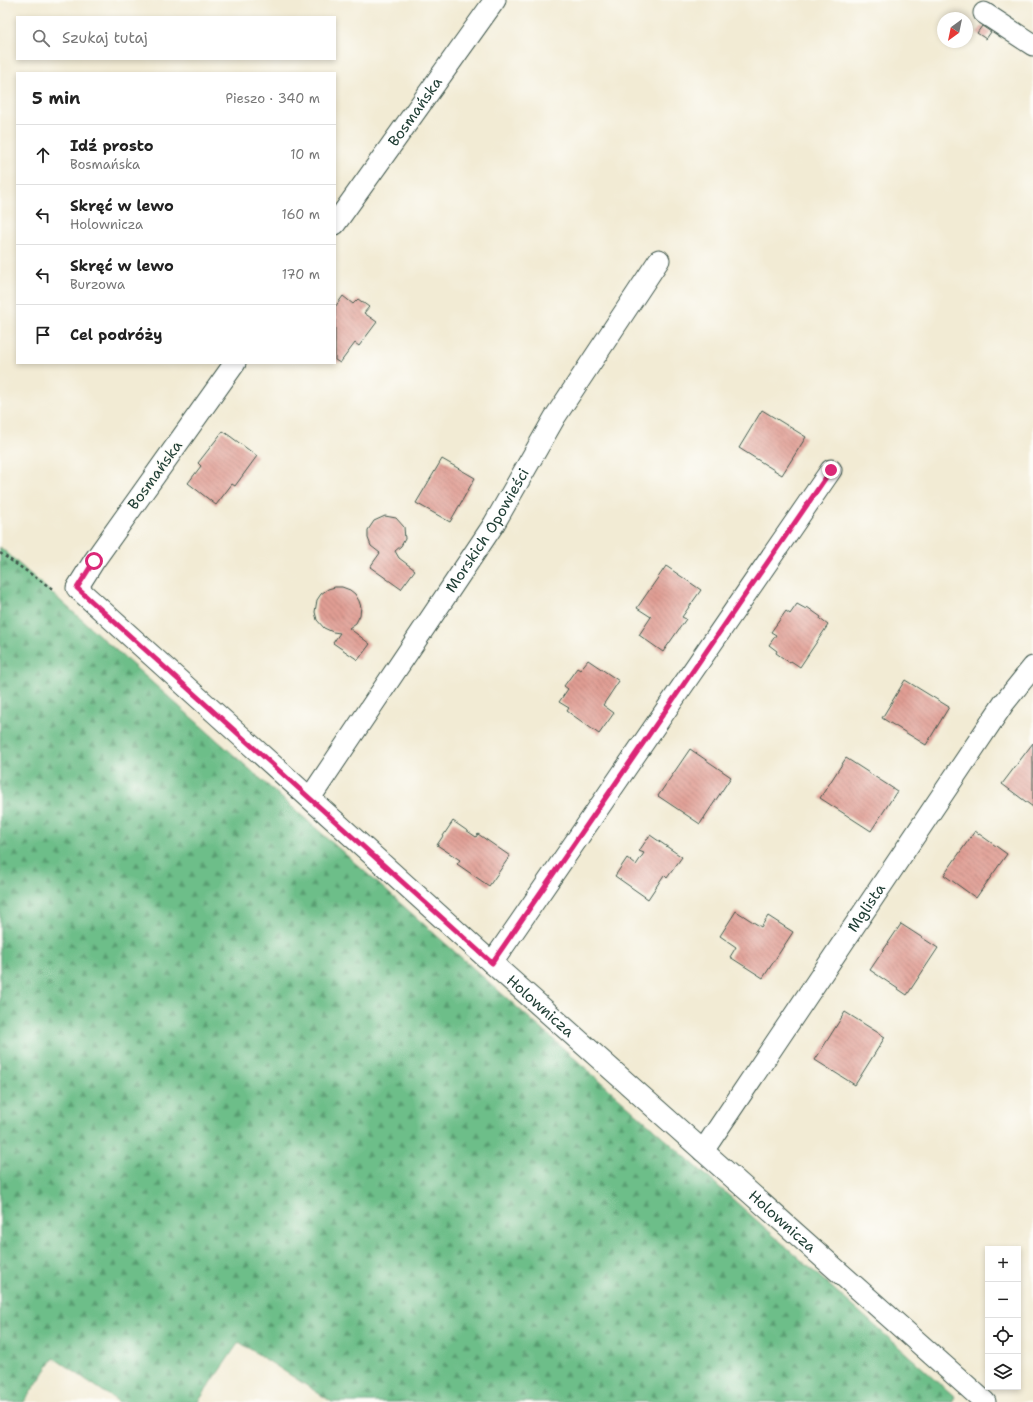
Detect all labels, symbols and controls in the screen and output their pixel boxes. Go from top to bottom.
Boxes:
north arrow [937,12,973,48]
search box [16,16,336,60]
icon: search [30,27,52,49]
text: Szukaj tutaj [62,28,148,48]
street label: Bosmańska [384,72,447,150]
text: 5 min [32,87,80,109]
text: Pieszo · 340 m [226,90,320,107]
text: Idź prosto [70,136,154,156]
icon: ahead [32,144,54,166]
text: 10 m [290,146,320,163]
text: Bosmańska [70,156,140,173]
text: Skręć w lewo [70,196,174,216]
icon: left [32,204,54,226]
text: 160 m [282,206,320,223]
text: Holownicza [70,216,143,233]
text: Skręć w lewo [70,256,174,276]
icon: left [32,264,54,286]
text: 170 m [282,266,320,283]
text: Burzowa [70,276,125,293]
icon: arrive [32,324,54,346]
text: Cel podróży [70,325,162,345]
street label: Bosmańska [123,436,187,514]
route end [822,461,840,479]
street label: Morskich Opowieści [441,465,534,597]
route start [85,552,103,570]
street label: Mglista [843,879,890,936]
street label: Holownicza [502,970,579,1042]
street label: Holownicza [744,1186,821,1257]
map controls [985,1246,1021,1390]
button: + [985,1246,1021,1282]
button: − [985,1282,1021,1318]
button: locate [985,1318,1021,1354]
button: layers [985,1354,1021,1390]

